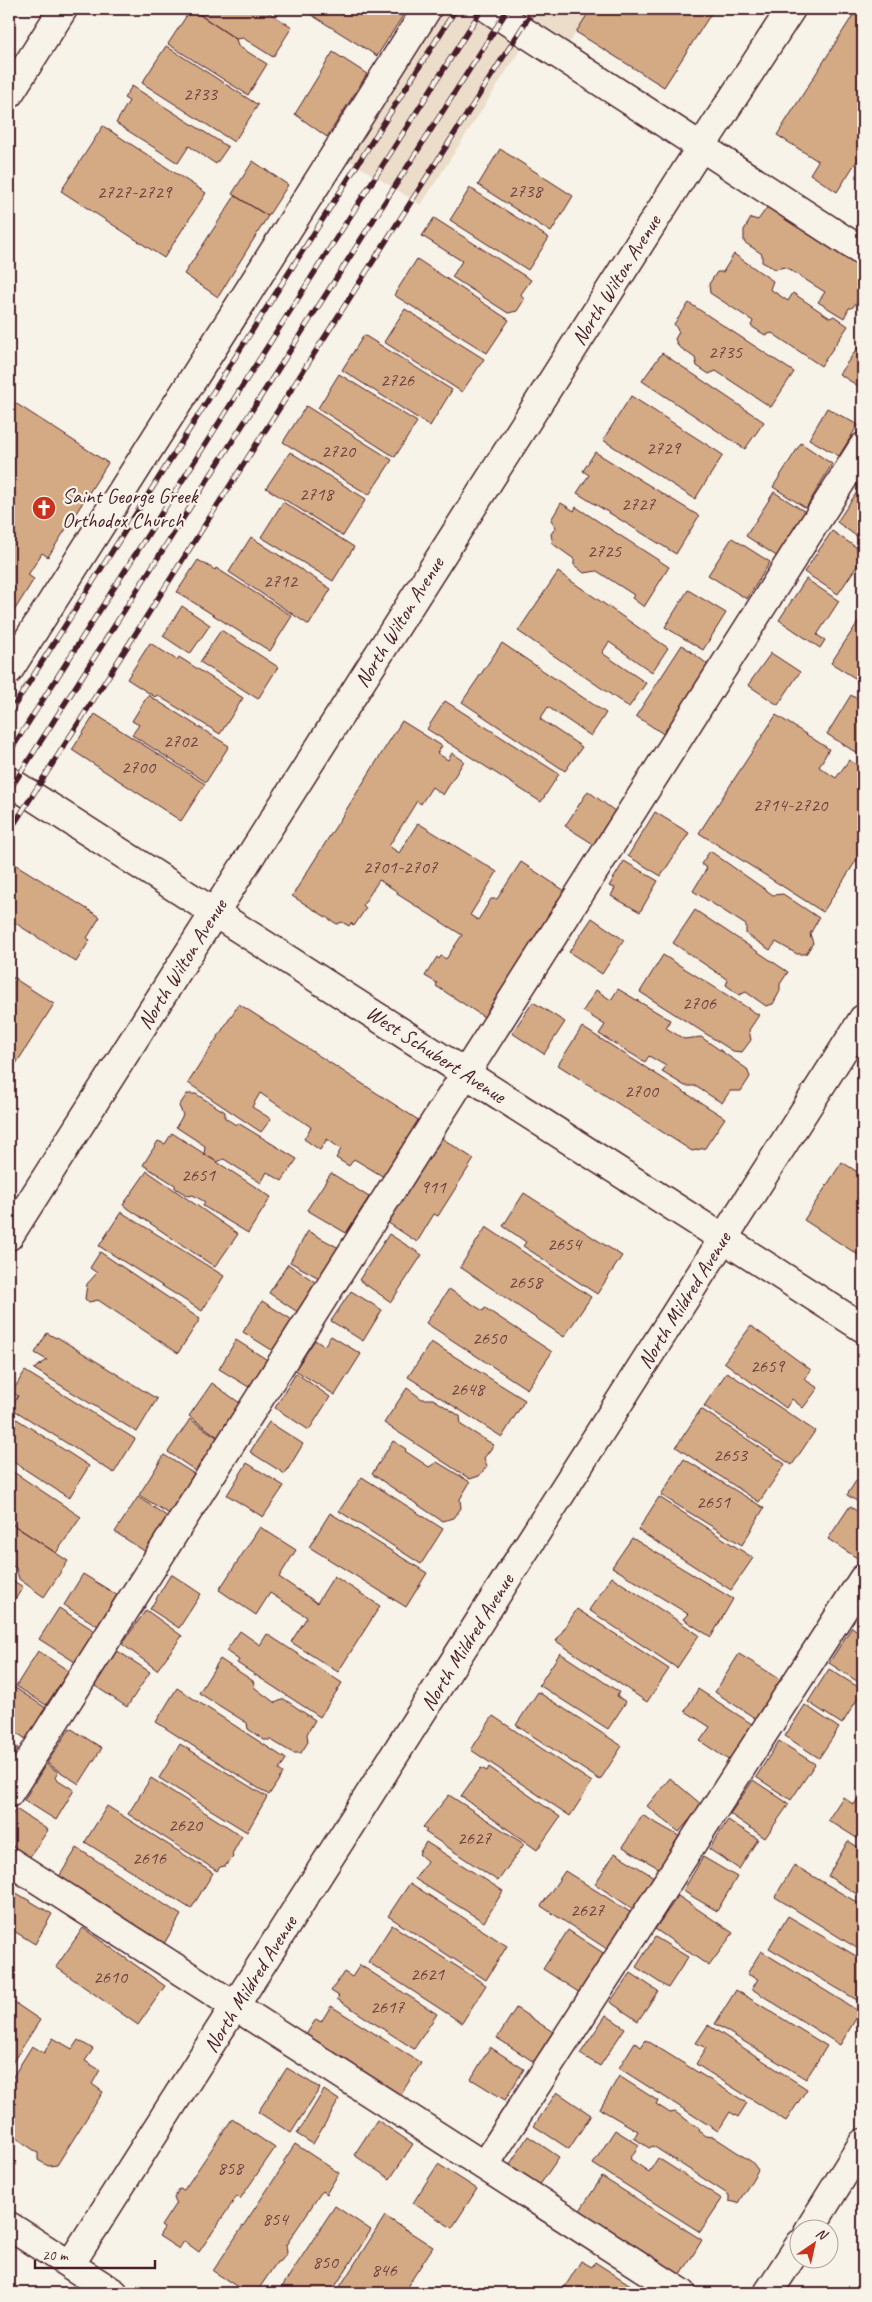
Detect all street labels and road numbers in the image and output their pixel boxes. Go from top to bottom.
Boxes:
street label: North Wilton Avenue [566,209,667,350]
street label: North Wilton Avenue [349,551,450,692]
street label: North Wilton Avenue [132,893,233,1034]
street label: West Schubert Avenue [361,999,511,1109]
street label: North Mildred Avenue [632,1226,737,1373]
street label: North Mildred Avenue [415,1568,520,1715]
street label: North Mildred Avenue [198,1910,303,2057]

